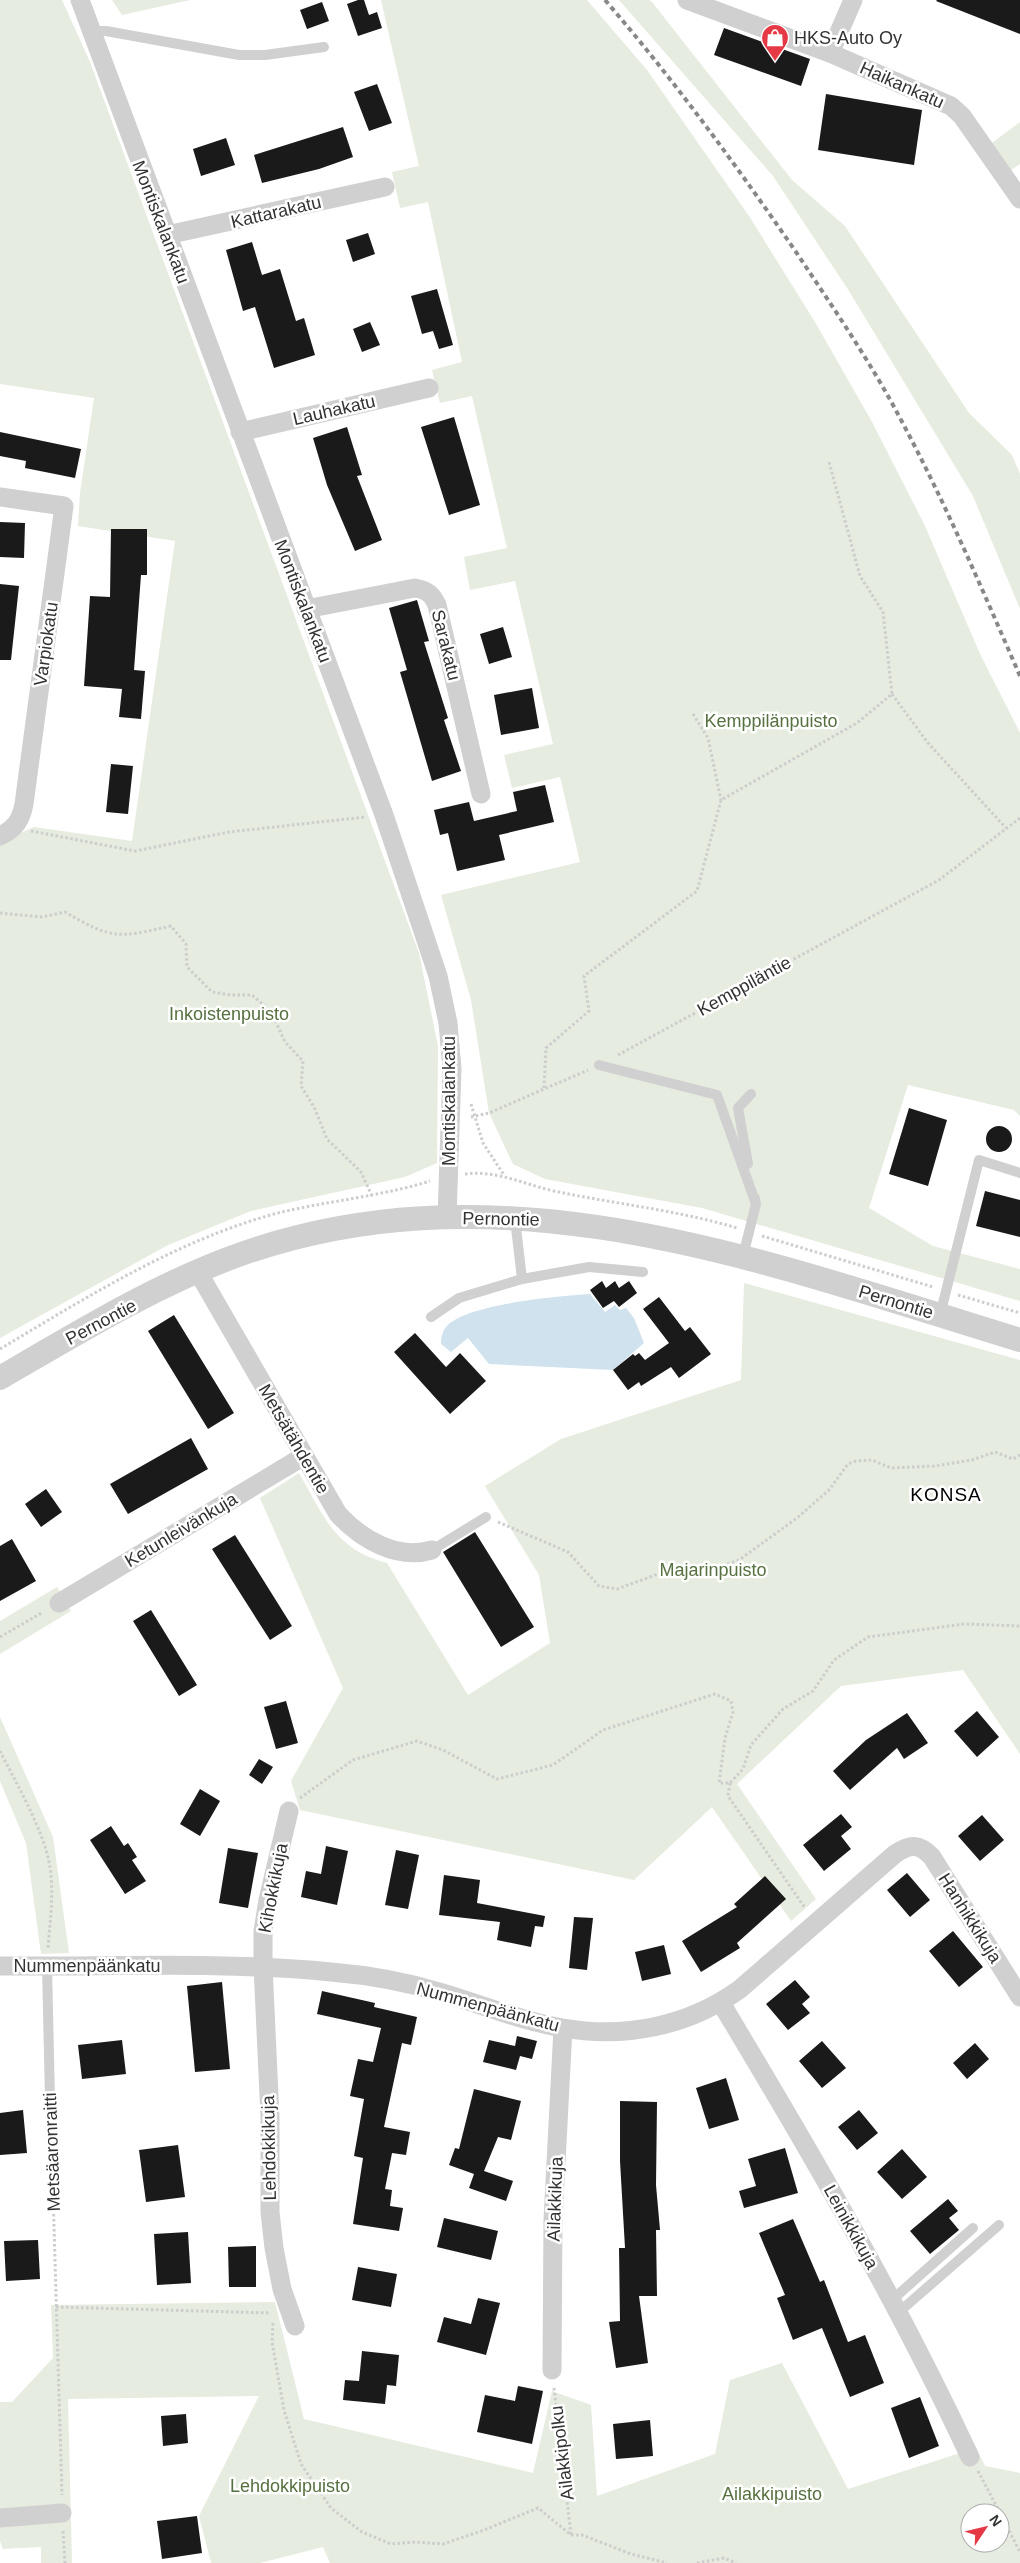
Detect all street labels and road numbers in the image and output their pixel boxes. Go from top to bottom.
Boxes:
street label: Haikankatu [857,58,947,112]
street label: Montiskalankatu [128,158,194,286]
street label: Kattarakatu [229,192,323,232]
street label: Lauhakatu [291,391,377,429]
street label: Montiskalankatu [270,537,336,665]
street label: Varpiokatu [30,601,62,687]
street label: Sarakatu [428,608,464,682]
street label: Kemppiläntie [694,952,794,1020]
street label: Montiskalankatu [439,1036,459,1166]
street label: Pernontie [462,1208,540,1230]
street label: Pernontie [856,1281,936,1323]
street label: Pernontie [62,1295,140,1349]
street label: Metsätähdentie [255,1381,333,1497]
street label: Ketunleivänkuja [121,1488,241,1571]
street label: Kihokkikuja [254,1840,292,1935]
street label: Hanhikkikuja [934,1869,1006,1967]
street label: Nummenpäänkatu [13,1956,161,1976]
street label: Nummenpäänkatu [414,1978,562,2036]
street label: Metsäaronraitti [40,2092,64,2212]
street label: Lehdokkikuja [258,2094,280,2201]
street label: Ailakkikuja [544,2155,567,2242]
street label: Leinikkikuja [820,2181,883,2273]
street label: Ailakkipolku [546,2405,578,2501]

